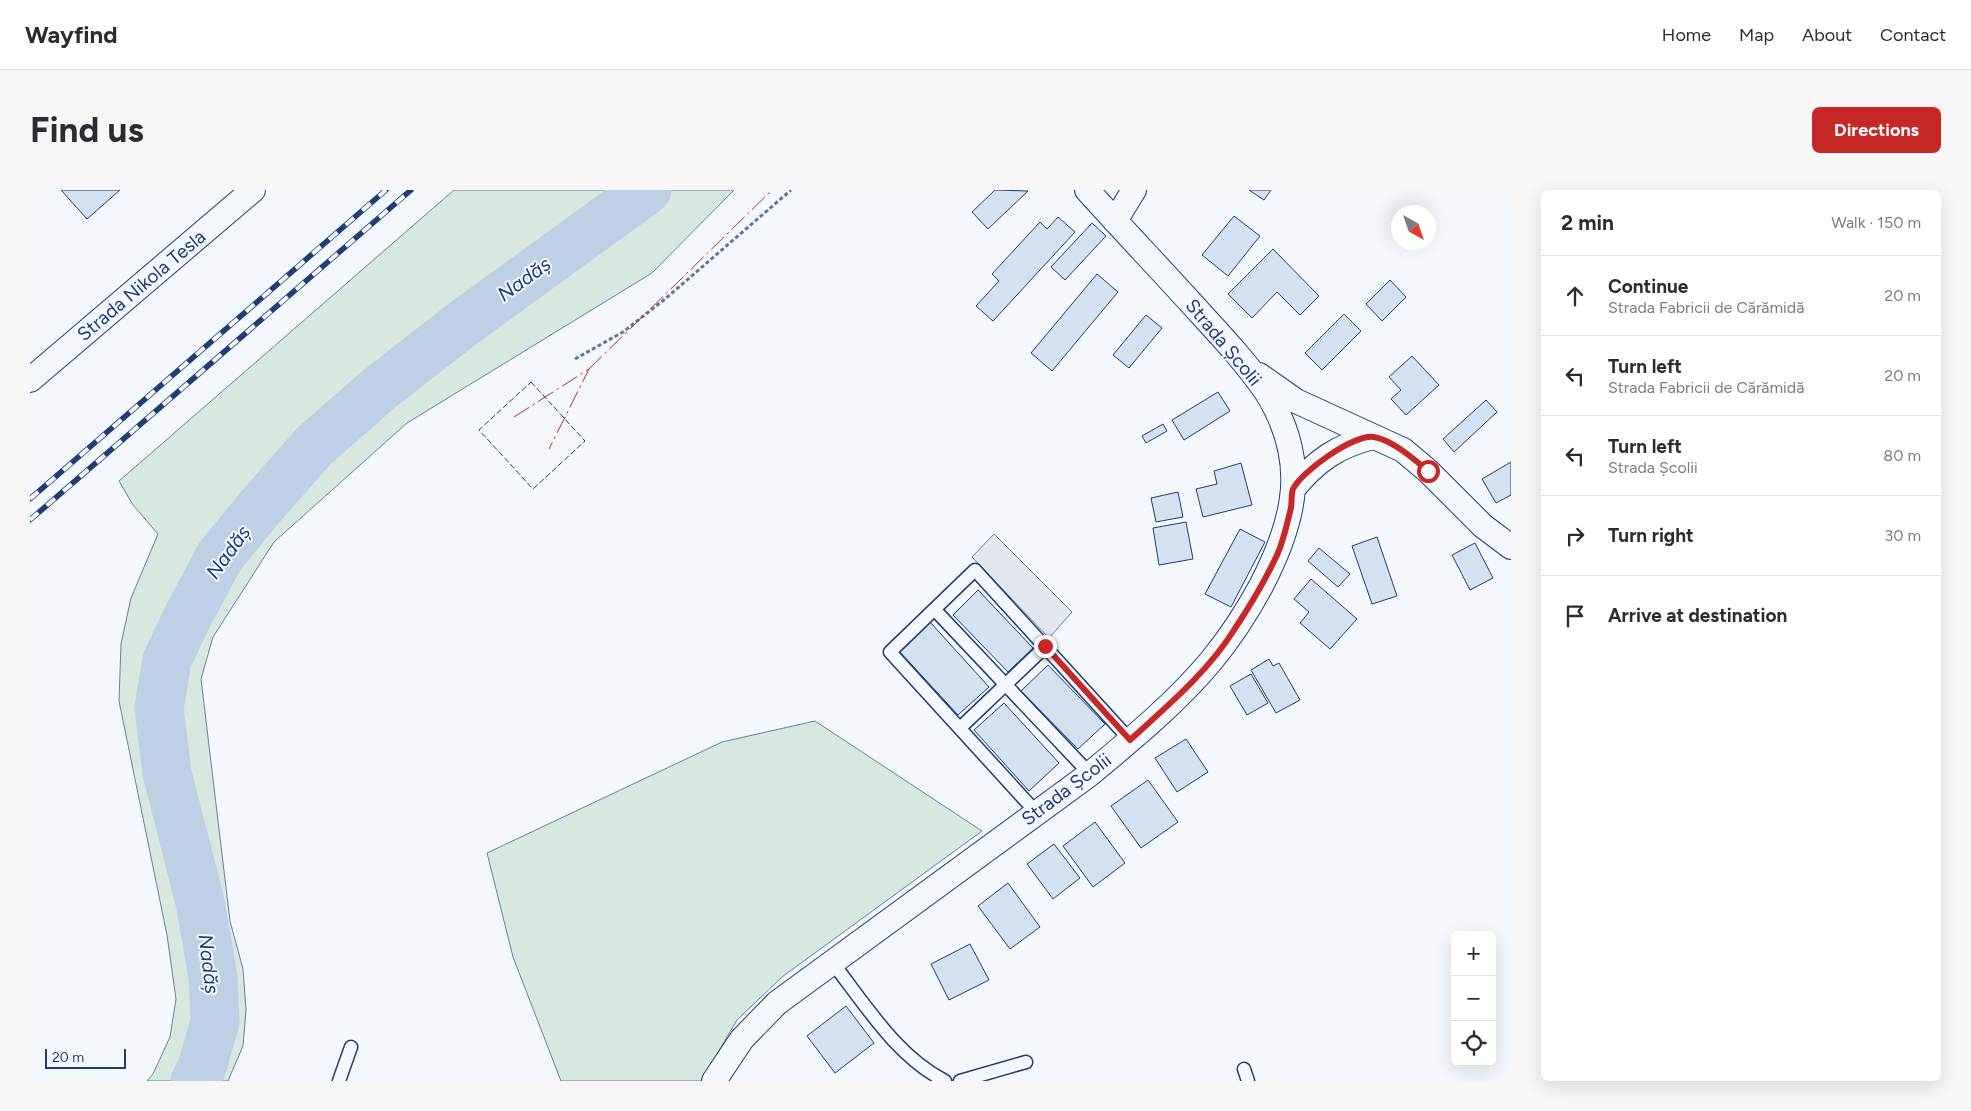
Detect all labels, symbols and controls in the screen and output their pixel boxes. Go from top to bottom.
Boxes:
text: Wayfind [25,20,118,49]
text: Home [1662,24,1711,46]
text: Map [1739,24,1774,46]
text: About [1802,24,1852,46]
text: Contact [1880,24,1946,46]
button: Directions [1812,107,1941,153]
text: Find us [30,109,144,151]
north arrow [1391,205,1436,250]
text: 2 min [1561,210,1614,235]
text: Walk · 150 m [1831,213,1921,232]
street label: Strada Nikola Tesla [72,225,210,346]
water label: Nadăș [493,251,556,306]
text: Continue [1608,275,1688,298]
icon: ahead [1561,282,1589,310]
text: 20 m [1884,286,1921,305]
street label: Strada Școlii [1181,294,1267,390]
text: Strada Fabricii de Cărămidă [1608,298,1804,317]
text: Turn left [1608,355,1682,378]
icon: left [1561,362,1589,390]
text: 20 m [1884,366,1921,385]
text: Strada Fabricii de Cărămidă [1608,378,1804,397]
text: Turn left [1608,435,1682,458]
icon: left [1561,442,1589,470]
text: 80 m [1883,446,1921,465]
text: Strada Școlii [1608,458,1698,477]
route start [1417,460,1440,483]
water label: Nadăș [201,520,256,583]
icon: right [1561,522,1589,550]
text: Turn right [1608,524,1694,547]
text: 30 m [1884,526,1921,545]
icon: arrive [1561,602,1589,630]
text: Arrive at destination [1608,604,1787,627]
route end [1034,635,1057,658]
street label: Strada Școlii [1017,748,1116,831]
map controls [1451,931,1496,1066]
button: + [1451,931,1496,976]
water label: Nadăș [193,933,225,996]
button: − [1451,976,1496,1021]
button: locate [1451,1021,1496,1066]
scale bar [45,1046,126,1069]
text: 20 m [52,1049,84,1066]

